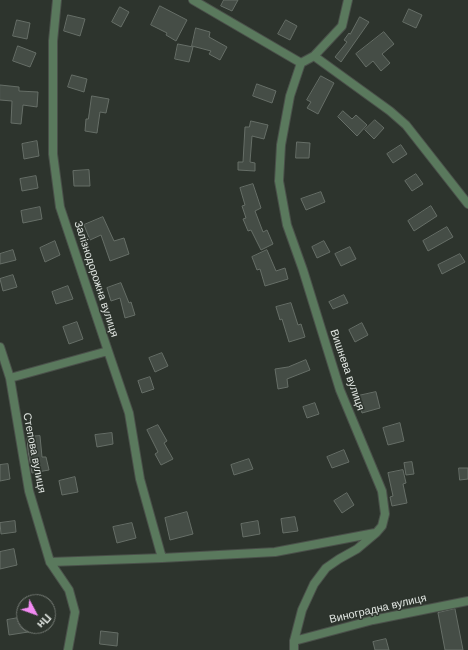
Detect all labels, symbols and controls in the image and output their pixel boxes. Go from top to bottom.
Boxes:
street label: Залізнодорожна вулиця [71,219,121,339]
street label: Вишнева вулиця [327,328,367,412]
street label: Степова вулиця [20,412,48,494]
street label: Виноградна вулиця [328,591,428,627]
north arrow [16,594,56,634]
text: Пн [35,612,54,631]

